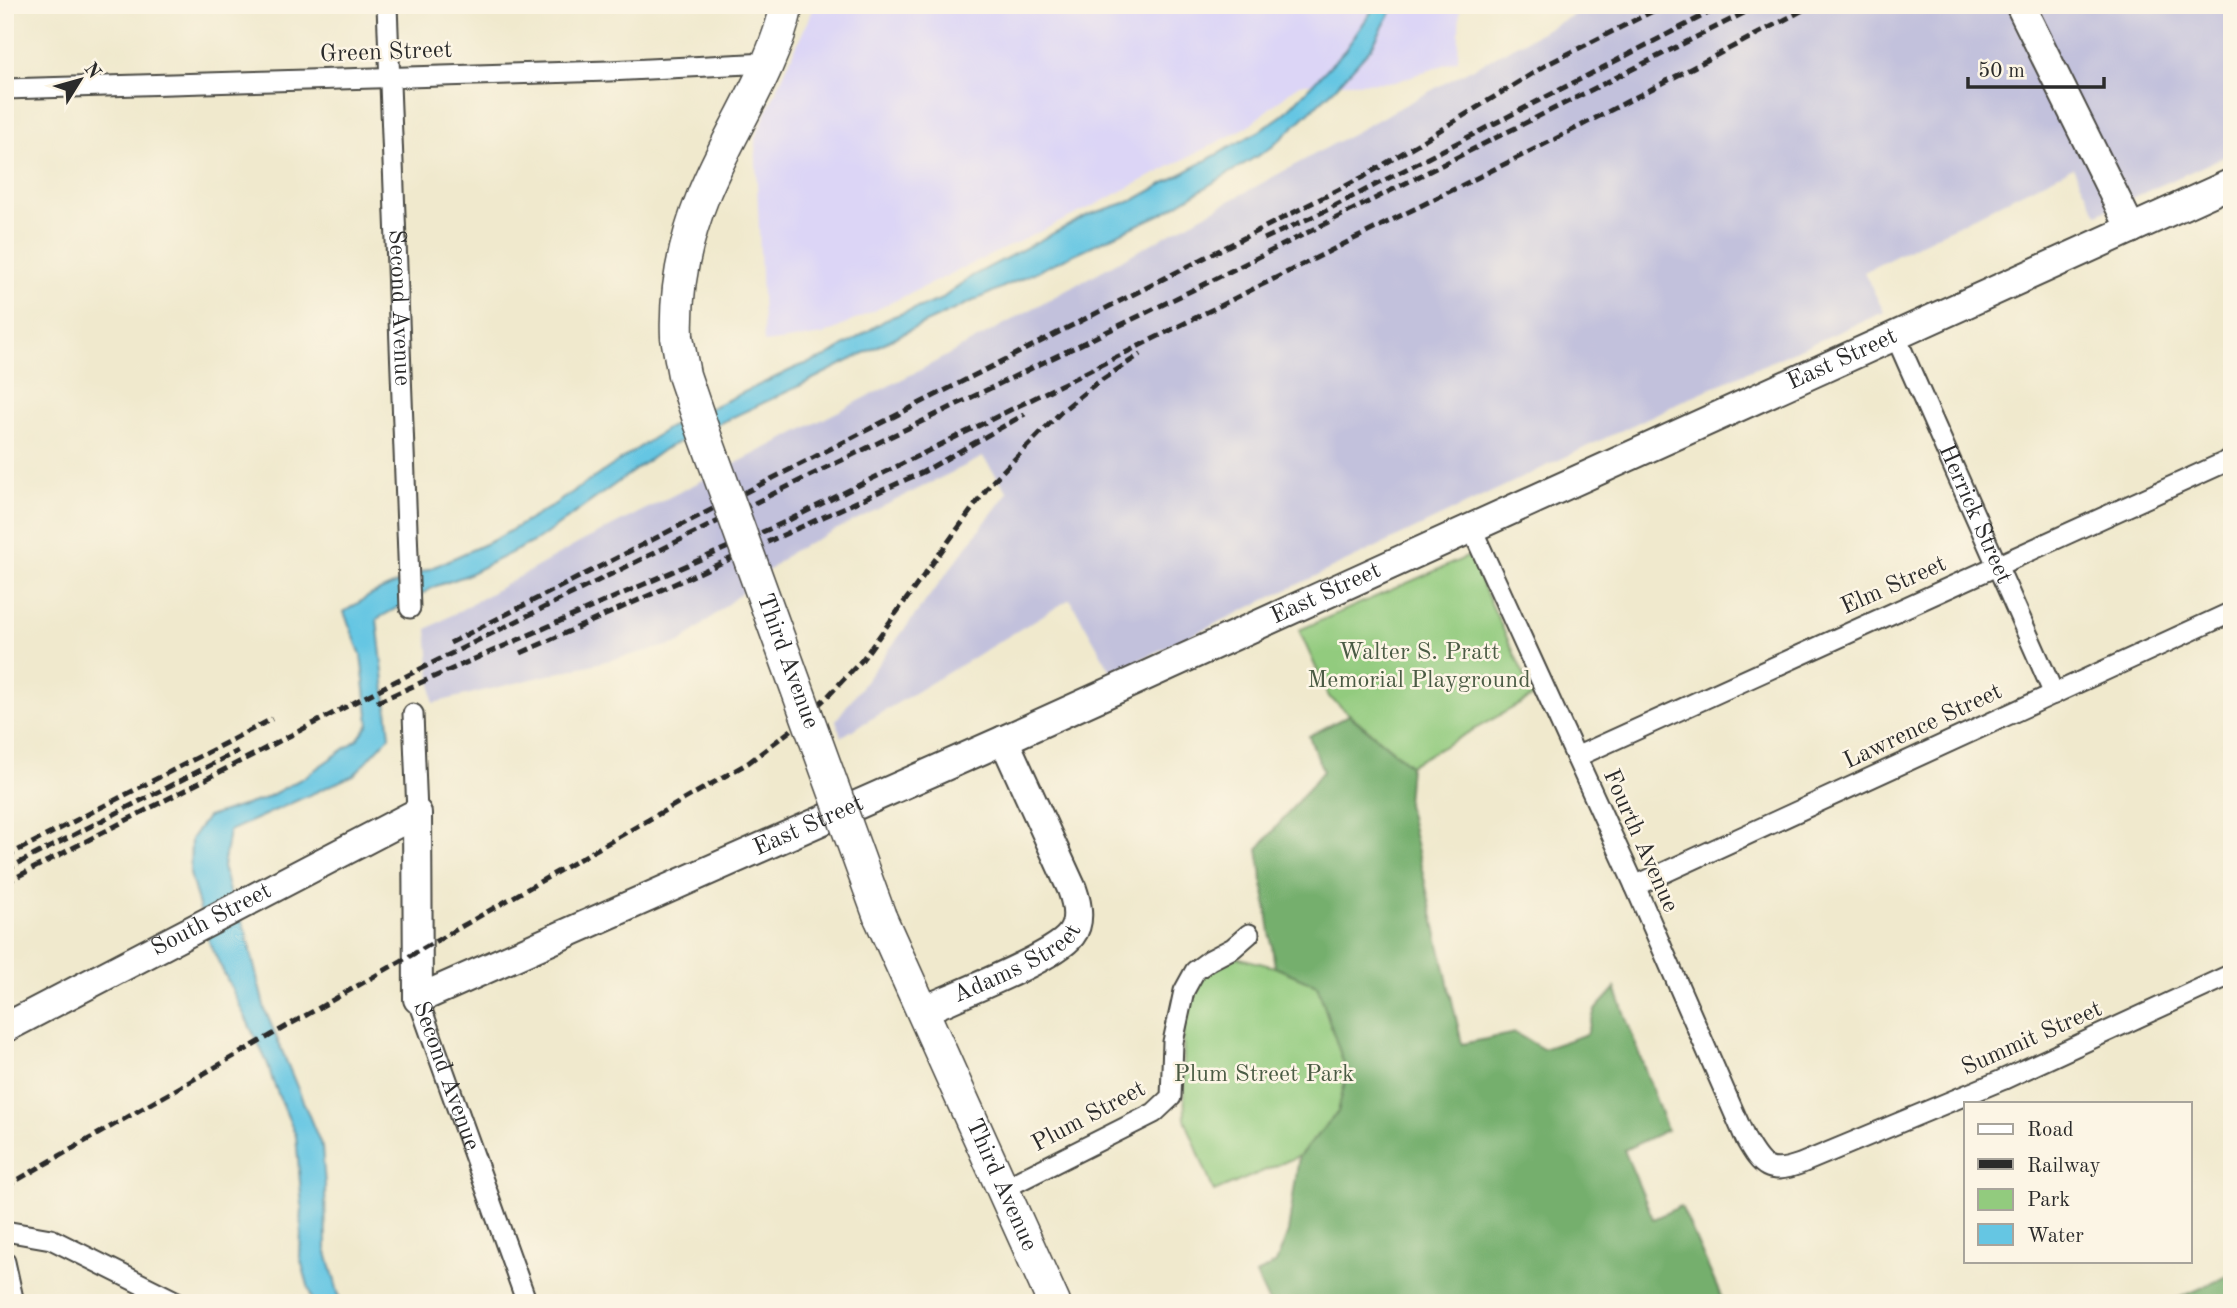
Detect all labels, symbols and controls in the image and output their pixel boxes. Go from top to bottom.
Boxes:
street label: Green Street [319,39,453,67]
north arrow [46,46,116,116]
scale bar [1968,46,2104,90]
text: N [80,60,104,83]
text: 50 m [1978,61,2025,82]
street label: Second Avenue [384,229,414,387]
street label: East Street [1784,325,1901,395]
street label: Herrick Street [1933,441,2016,587]
street label: Elm Street [1838,552,1950,620]
street label: East Street [1267,559,1385,629]
street label: Third Avenue [751,591,823,732]
park label: Walter S. Pratt Memorial Playground [1307,641,1531,693]
street label: Lawrence Street [1840,680,2006,774]
street label: Fourth Avenue [1598,766,1682,916]
street label: East Street [750,792,867,861]
street label: South Street [148,879,275,961]
street label: Adams Street [950,921,1087,1008]
street label: Summit Street [1958,997,2106,1081]
street label: Second Avenue [408,998,483,1154]
park label: Plum Street Park [1173,1063,1355,1087]
street label: Plum Street [1028,1077,1150,1157]
legend [1964,1102,2192,1262]
street label: Third Avenue [961,1115,1041,1255]
text: Road [2027,1120,2074,1141]
text: Railway [2027,1156,2101,1177]
text: Park [2027,1190,2070,1211]
text: Water [2027,1226,2084,1247]

